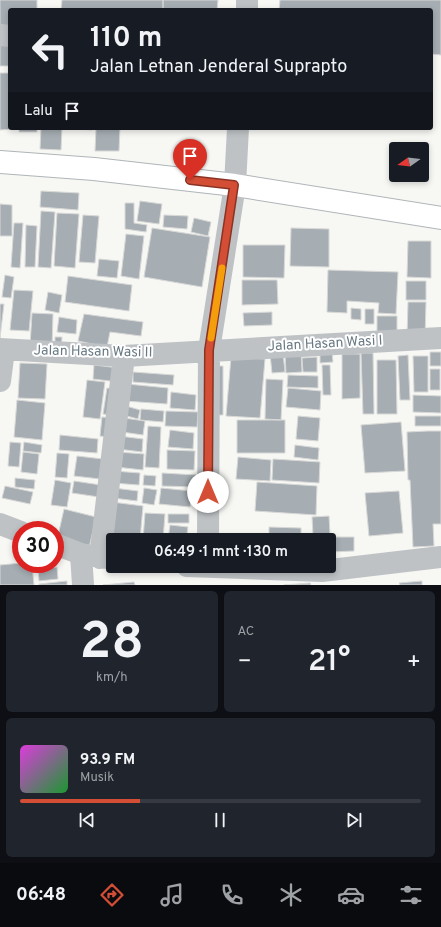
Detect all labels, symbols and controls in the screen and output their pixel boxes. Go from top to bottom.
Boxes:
text: 110 m [90,21,162,57]
icon: left [24,24,76,76]
text: Jalan Letnan Jenderal Suprapto [90,56,347,79]
icon: arrive [61,100,83,122]
text: Lalu [24,102,53,121]
pin [173,139,207,180]
north arrow [389,142,429,182]
map controls [389,142,429,182]
icon: arrive [179,145,201,167]
street label: Jalan Hasan Wasi I [267,332,383,356]
street label: Jalan Hasan Wasi II [33,342,153,362]
position arrow [187,471,229,513]
speed limit sign: 30 [12,521,64,573]
text: 06:49 · 1 mnt · 130 m [154,543,288,562]
text: 28 [79,611,144,677]
text: AC [238,624,254,640]
text: 21° [308,644,351,681]
text: − [238,649,252,676]
text: + [407,649,421,676]
text: km/h [96,670,128,686]
text: 93.9 FM [80,751,135,770]
text: Musik [80,770,114,786]
icon: previous [76,809,98,831]
icon: pause [209,809,231,831]
icon: next [343,809,365,831]
icon: directions [98,881,126,909]
icon: music [158,881,186,909]
icon: phone [218,881,246,909]
icon: climate [277,881,305,909]
icon: car [337,881,365,909]
icon: filters [397,881,425,909]
text: 06:48 [16,884,66,907]

